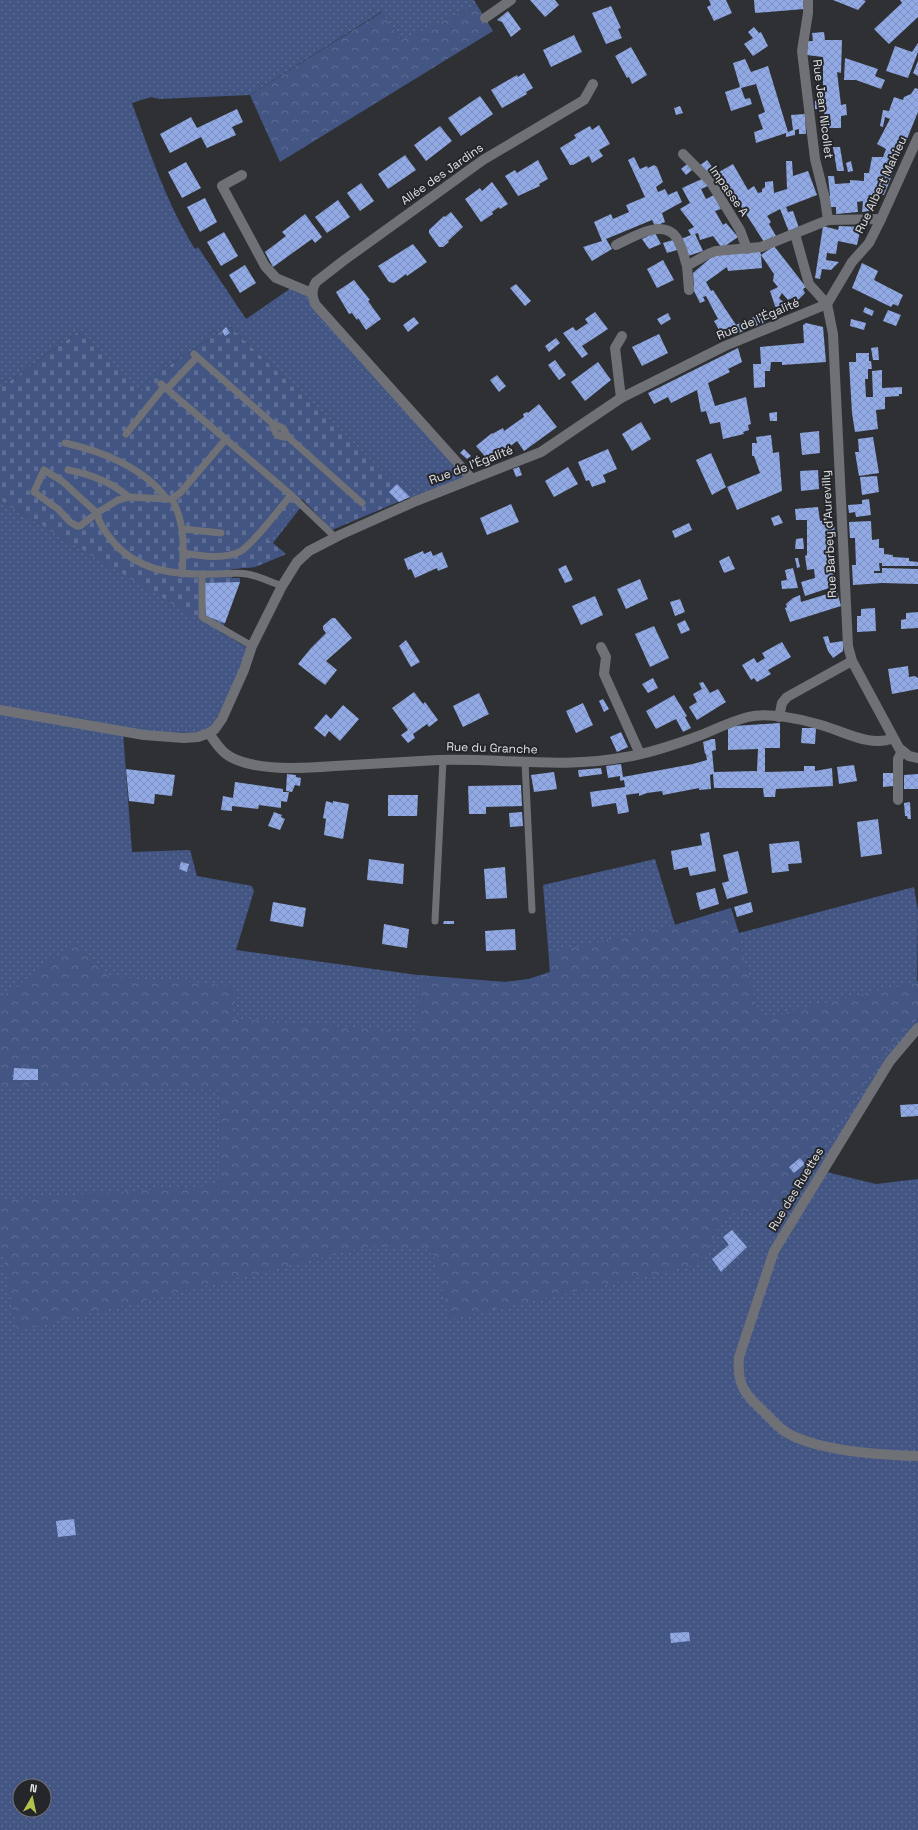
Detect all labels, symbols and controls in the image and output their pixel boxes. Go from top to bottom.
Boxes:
street label: Rue Jean Nicollet [809,58,837,160]
street label: Rue Albert Mahieu [851,134,911,236]
street label: Allée des Jardins [398,140,486,208]
street label: Impasse A [706,163,752,220]
street label: Rue de l'Égalité [714,294,802,344]
street label: Rue de l'Égalité [427,442,515,488]
street label: Rue Barbey d'Aurevilly [818,470,840,598]
street label: Rue du Granche [446,738,538,758]
street label: Rue des Ruettes [765,1145,827,1233]
north arrow [12,1778,52,1818]
text: N [29,1781,38,1796]

